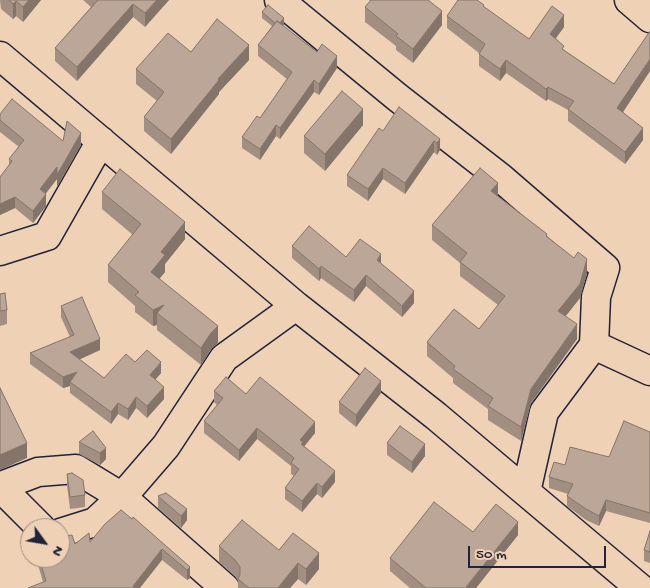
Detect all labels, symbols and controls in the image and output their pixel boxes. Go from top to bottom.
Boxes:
north arrow [20,518,70,568]
scale bar [470,536,608,568]
text: N [48,542,67,559]
text: 50 m [476,546,507,564]

